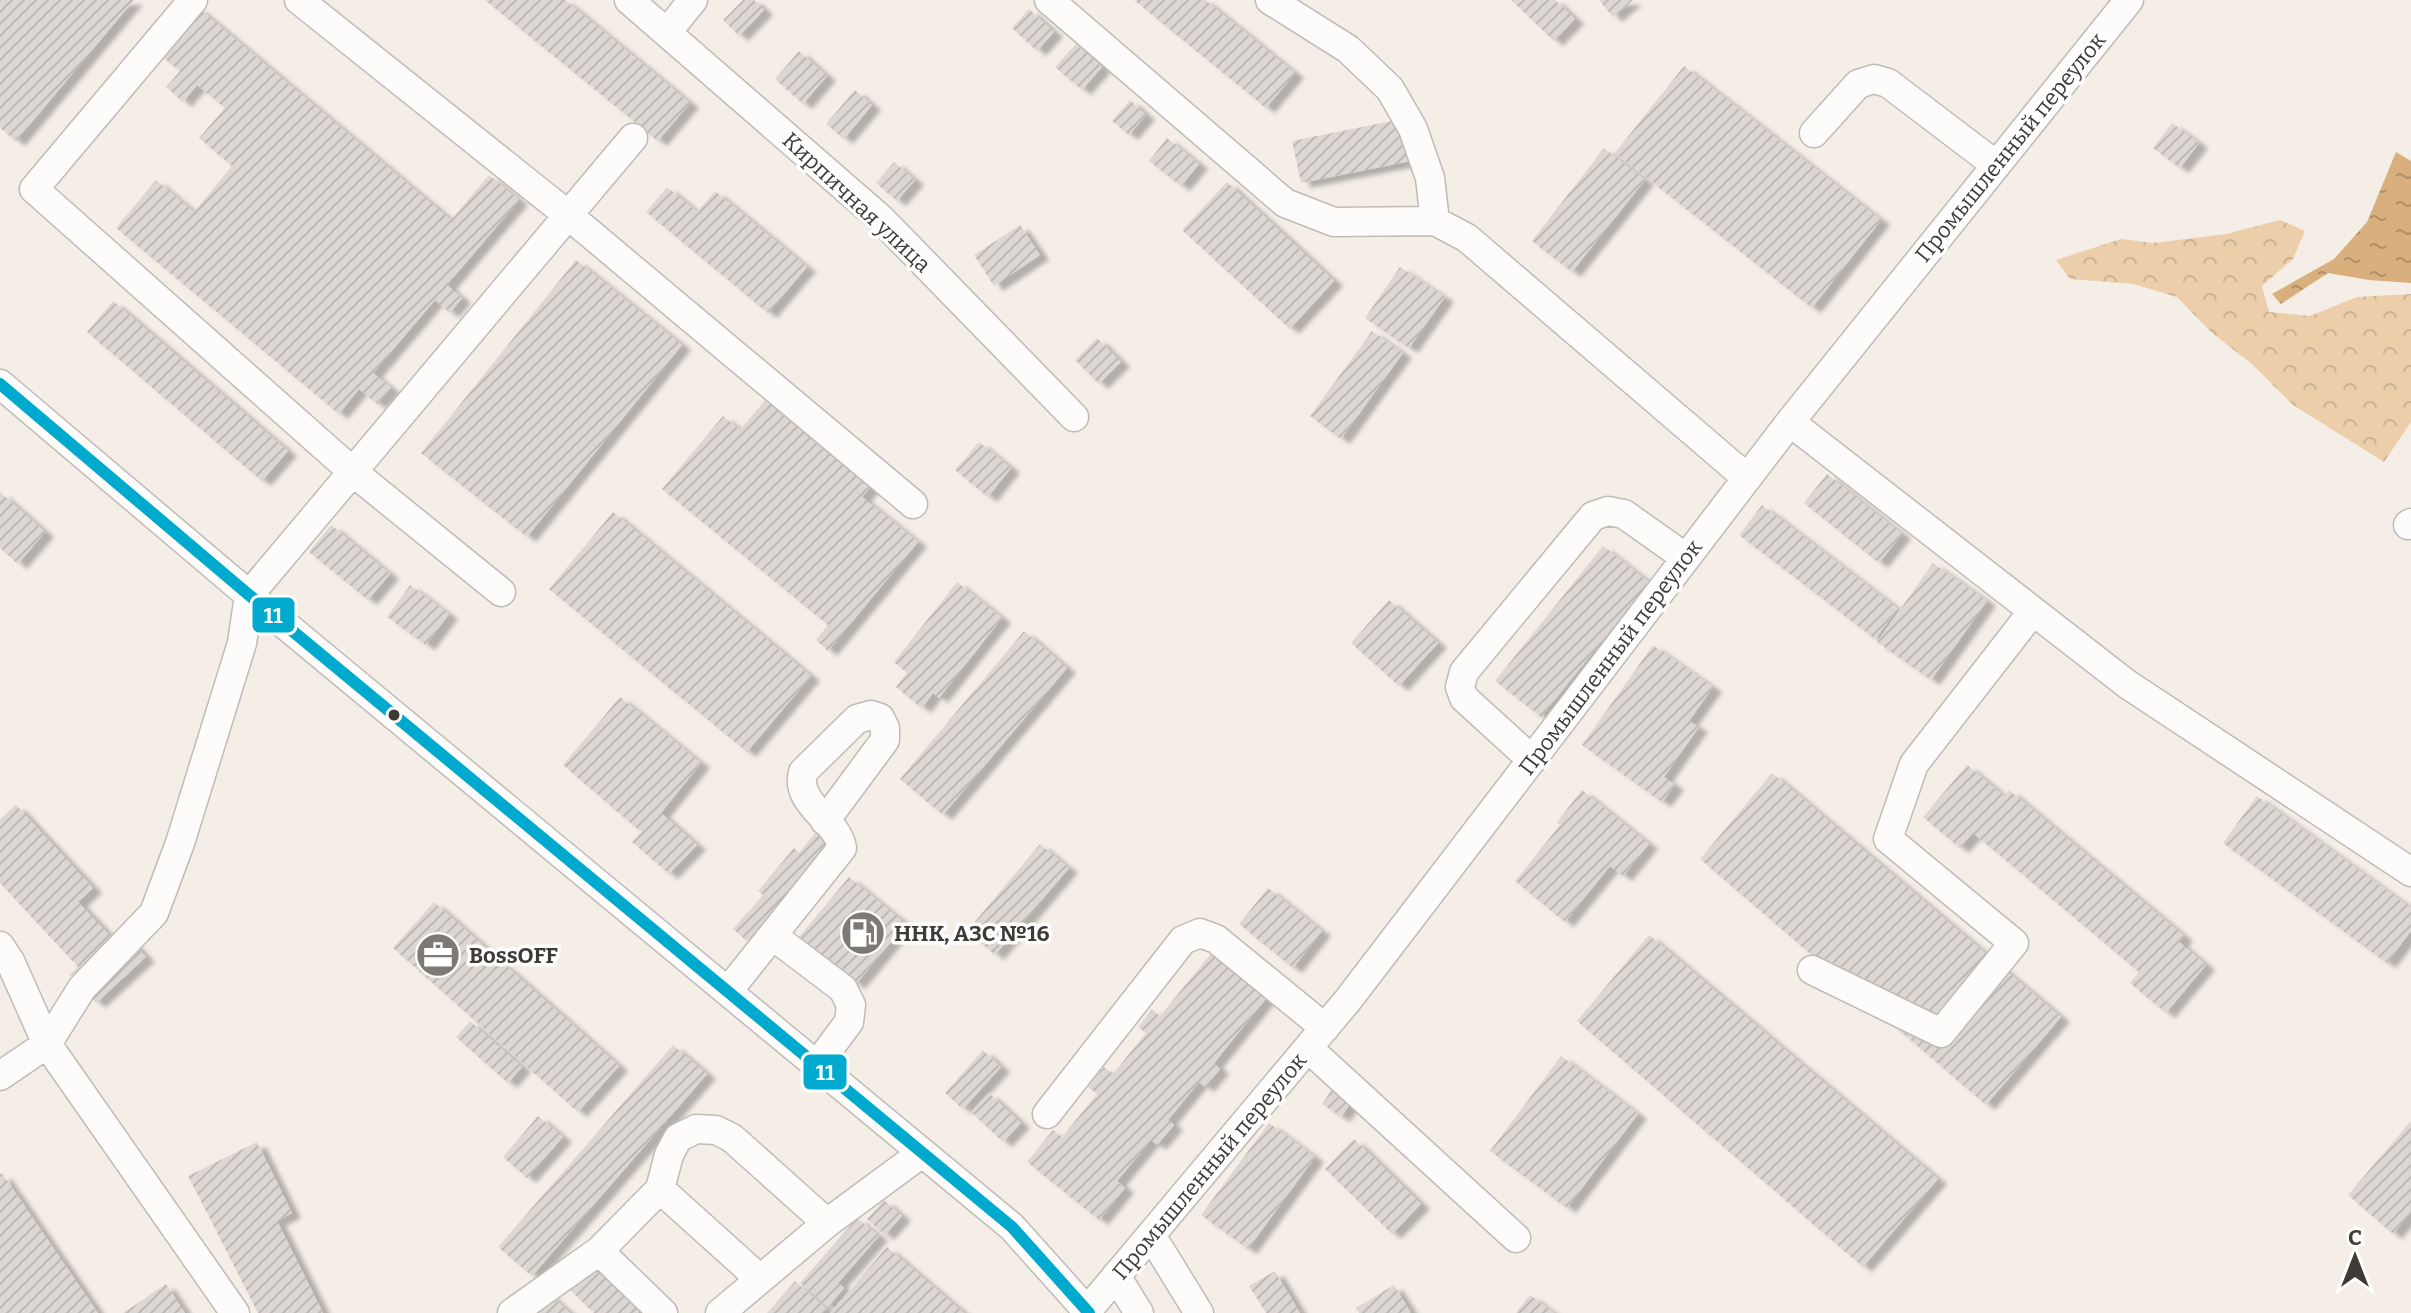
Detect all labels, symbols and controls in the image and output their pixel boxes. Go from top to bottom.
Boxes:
street label: Промышленный переулок [1909,27,2111,268]
street label: Кирпичная улица [777,127,936,278]
street label: Промышленный переулок [1513,534,1708,780]
line badge: 11 [251,596,296,634]
text: 11 [263,602,283,629]
unlabelled marker [386,707,402,723]
fuel station icon: ННК, АЗС №16 [839,909,887,957]
place label: ННК, АЗС №16 [894,920,1050,947]
office icon: BossOFF [414,931,462,979]
place label: BossOFF [469,942,558,969]
street label: Промышленный переулок [1107,1047,1312,1285]
line badge: 11 [802,1053,848,1091]
text: 11 [815,1059,835,1086]
north arrow [2315,1217,2395,1297]
text: С [2348,1224,2362,1251]

